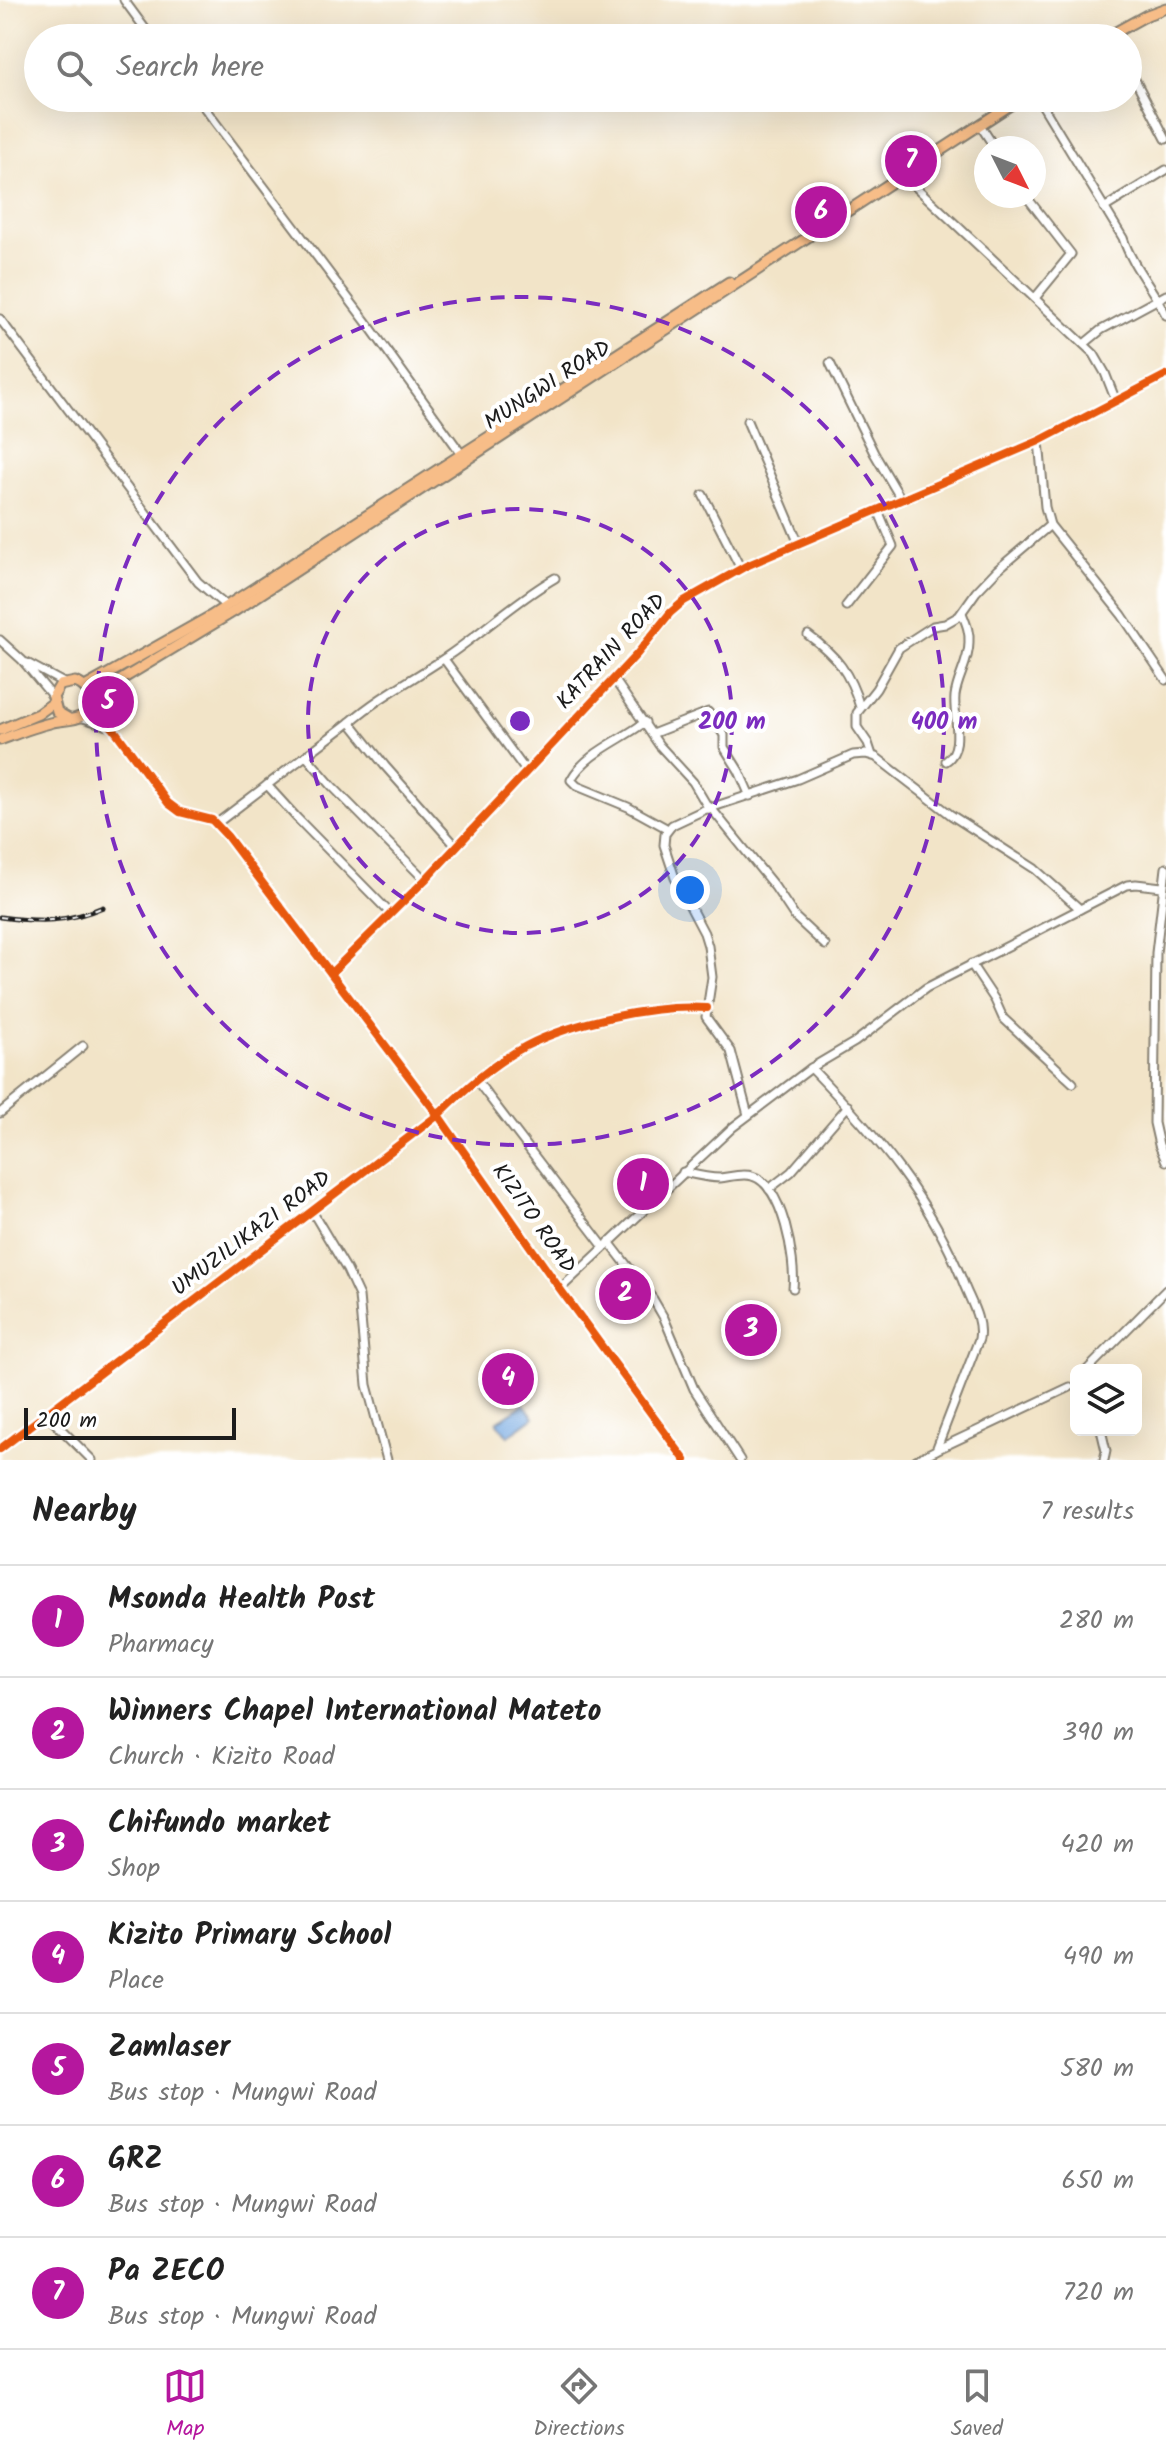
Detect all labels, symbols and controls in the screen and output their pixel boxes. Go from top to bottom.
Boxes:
search box [24,24,1142,112]
text: Search here [116,44,264,92]
icon: search [52,46,96,90]
pin: 7 [885,131,937,191]
north arrow [974,136,1046,208]
pin: 6 [795,182,847,242]
street label: MUNGWI ROAD [477,332,619,440]
street label: KATRAIN ROAD [548,586,676,718]
pin: 5 [82,672,134,732]
text: 200 m [698,703,766,742]
text: 400 m [911,703,977,742]
centre of rings [506,707,534,735]
your location [670,870,710,910]
pin: 1 [617,1154,669,1214]
street label: KIZITO ROAD [482,1156,584,1282]
street label: UMUZILIKAZI ROAD [165,1162,339,1306]
pin: 2 [599,1264,651,1324]
pin: 3 [725,1300,777,1360]
pin: 4 [482,1349,534,1409]
map controls [1070,1364,1142,1436]
button: layers [1070,1364,1142,1436]
scale bar [24,1404,236,1440]
text: 200 m [36,1404,97,1439]
text: Nearby [32,1485,137,1539]
text: 7 results [1040,1491,1134,1533]
text: Msonda Health Post [108,1576,375,1624]
text: 1 [54,1600,62,1642]
text: 280 m [1059,1600,1134,1642]
text: Pharmacy [108,1624,214,1666]
text: Winners Chapel International Mateto [108,1688,601,1736]
text: 2 [50,1712,66,1754]
text: 390 m [1062,1712,1134,1754]
text: Church · Kizito Road [108,1736,335,1778]
text: Chifundo market [108,1800,331,1848]
text: 3 [51,1824,65,1866]
text: 420 m [1060,1824,1134,1866]
text: Shop [108,1848,160,1890]
text: Kizito Primary School [108,1912,391,1960]
text: 4 [51,1936,65,1978]
text: 490 m [1063,1936,1134,1978]
text: Place [108,1960,164,2002]
text: Zamlaser [108,2024,230,2072]
text: 5 [51,2048,65,2090]
text: 580 m [1060,2048,1134,2090]
text: Bus stop · Mungwi Road [108,2072,376,2114]
text: GRZ [108,2136,163,2184]
text: 6 [51,2160,65,2202]
text: 650 m [1061,2160,1134,2202]
text: Bus stop · Mungwi Road [108,2184,376,2226]
text: Pa ZECO [108,2248,224,2296]
text: 7 [52,2272,64,2314]
text: 720 m [1063,2272,1134,2314]
text: Bus stop · Mungwi Road [108,2296,376,2338]
tab: Map [163,2364,207,2447]
tab: Directions [533,2364,625,2447]
tab: Saved [951,2364,1003,2447]

